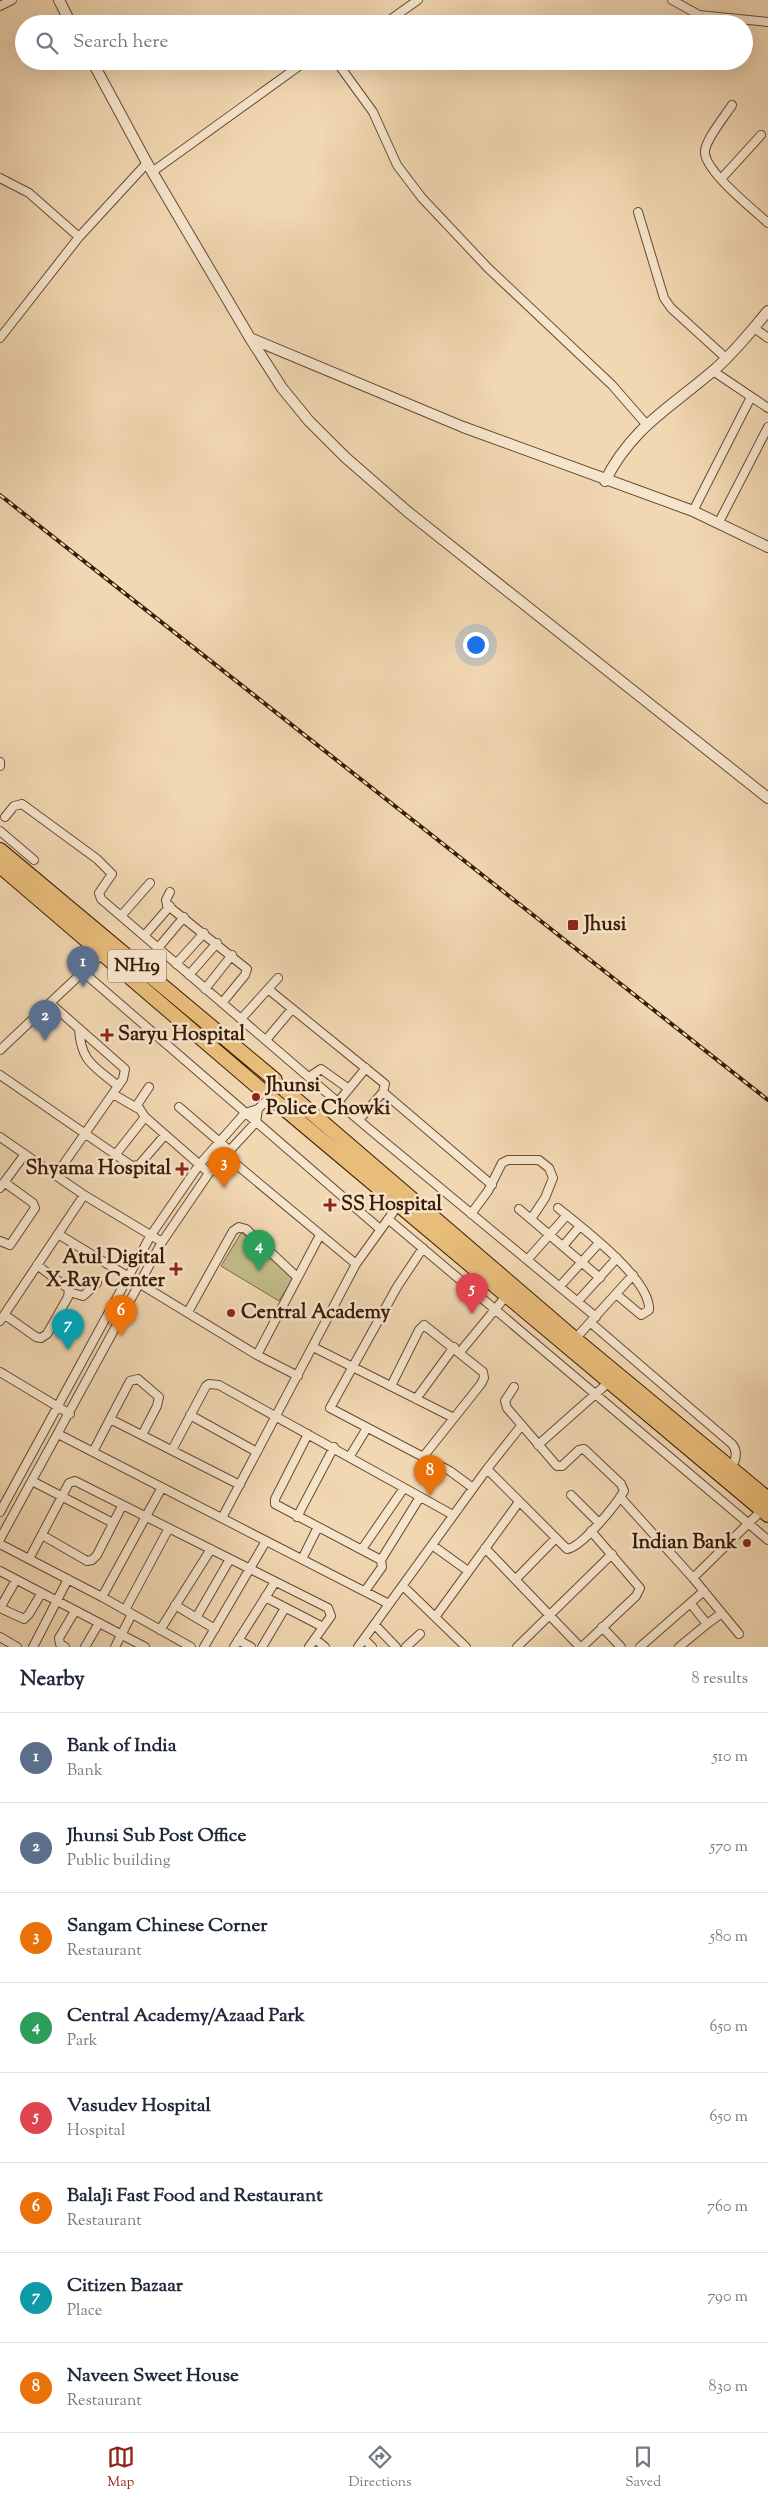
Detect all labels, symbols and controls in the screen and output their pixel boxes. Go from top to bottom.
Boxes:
search box [15,15,753,70]
icon: search [33,29,61,57]
text: Search here [73,29,168,56]
your location [463,632,489,658]
place label: Jhusi [582,911,627,940]
marker: Jhusi [566,918,580,932]
pin: 1 [67,946,99,987]
road number: NH19 [108,949,166,982]
pin: 2 [29,1000,61,1041]
place label: Saryu Hospital [118,1021,245,1050]
marker: Saryu Hospital [100,1028,114,1042]
place label: Jhunsi Police Chowki [264,1072,391,1124]
marker: Jhunsi Police Chowki [250,1091,262,1103]
pin: 3 [208,1147,240,1188]
place label: Shyama Hospital [25,1155,171,1184]
marker: Shyama Hospital [175,1162,189,1176]
place label: SS Hospital [341,1191,442,1220]
marker: SS Hospital [323,1198,337,1212]
pin: 4 [243,1230,275,1271]
place label: Atul Digital X-Ray Center [46,1244,165,1296]
marker: Atul Digital X-Ray Center [169,1262,183,1276]
pin: 5 [456,1273,488,1314]
pin: 6 [105,1295,137,1336]
place label: Central Academy [241,1299,390,1328]
marker: Central Academy [225,1307,237,1319]
pin: 7 [52,1309,84,1350]
pin: 8 [414,1455,446,1496]
place label: Indian Bank [632,1529,737,1558]
marker: Indian Bank [741,1537,753,1549]
text: Nearby [20,1665,85,1695]
text: 8 results [692,1668,748,1691]
text: Bank of India [67,1733,177,1760]
text: 1 [33,1746,39,1769]
text: 510 m [712,1746,748,1769]
text: Bank [67,1760,103,1783]
text: Jhunsi Sub Post Office [67,1823,246,1850]
text: 2 [32,1836,40,1859]
text: 570 m [710,1836,748,1859]
text: Public building [67,1850,171,1873]
text: Sangam Chinese Corner [67,1913,267,1940]
text: 3 [33,1926,39,1949]
text: 580 m [709,1926,748,1949]
text: Restaurant [67,1940,142,1963]
text: Central Academy/Azaad Park [67,2003,305,2030]
text: 4 [32,2016,40,2039]
text: 650 m [709,2016,748,2039]
text: Park [67,2030,98,2053]
text: Vasudev Hospital [67,2093,211,2120]
text: 5 [33,2106,39,2129]
text: 650 m [709,2106,748,2129]
text: Hospital [67,2120,125,2143]
text: BalaJi Fast Food and Restaurant [67,2183,323,2210]
text: 6 [32,2196,40,2219]
text: 760 m [707,2196,748,2219]
text: Restaurant [67,2210,142,2233]
text: Citizen Bazaar [67,2273,183,2300]
text: 7 [32,2286,40,2309]
text: 790 m [707,2286,748,2309]
text: Place [67,2300,102,2323]
text: Naveen Sweet House [67,2363,239,2390]
text: 8 [32,2376,40,2399]
text: 830 m [709,2376,748,2399]
text: Restaurant [67,2390,142,2413]
tab: Map [107,2443,135,2493]
tab: Directions [348,2443,412,2493]
tab: Saved [625,2443,661,2493]

